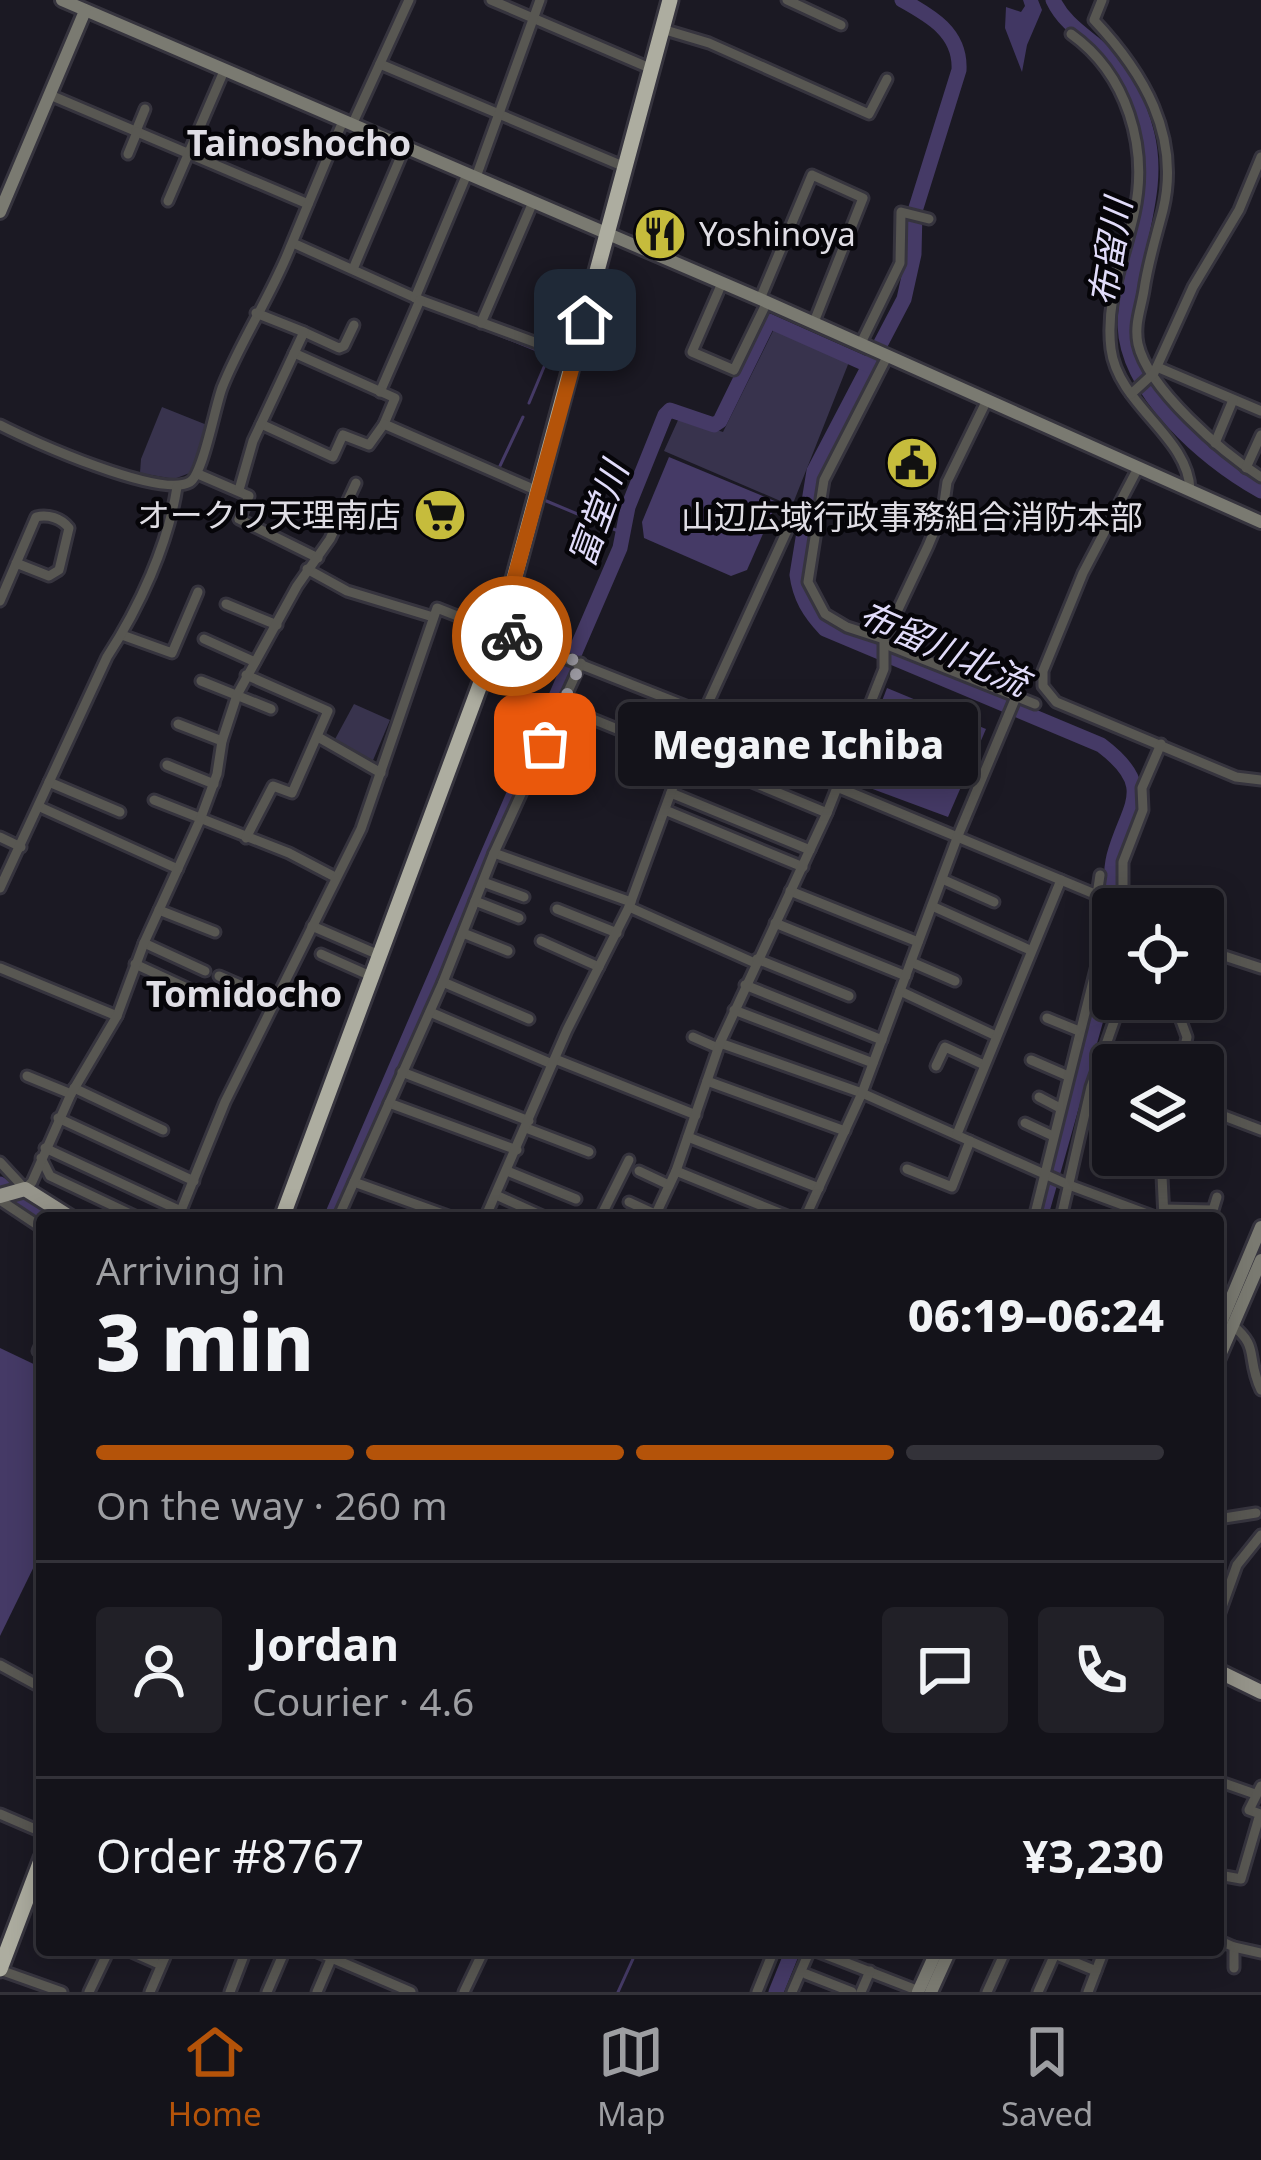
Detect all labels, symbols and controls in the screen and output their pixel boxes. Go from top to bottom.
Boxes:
district label: Tainoshocho [187,118,411,167]
water label: 布留川 [1077,191,1143,309]
restaurant icon: Yoshinoya [632,206,688,262]
place label: Yoshinoya [699,211,856,256]
pin [534,269,636,371]
icon: home [552,287,618,353]
public building icon: 山辺広域行政事務組合消防本部 [884,435,940,491]
water label: 富堂川 [556,451,640,573]
supermarket icon: オークワ天理南店 [412,487,468,543]
place label: オークワ天理南店 [137,492,401,537]
place label: 山辺広域行政事務組合消防本部 [681,494,1143,539]
courier [452,576,572,696]
water label: 布留川北流 [852,589,1041,709]
icon: bike [479,603,545,669]
pin [494,693,596,795]
callout: Megane Ichiba [617,702,977,786]
icon: bag [512,711,578,777]
text: Megane Ichiba [652,717,944,770]
map controls [1092,888,1224,1176]
button: locate [1092,888,1224,1020]
district label: Tomidocho [146,969,342,1018]
button: layers [1092,1044,1224,1176]
text: Arriving in [96,1243,285,1296]
text: 06:19–06:24 [908,1284,1164,1345]
text: 3 min [96,1288,314,1394]
text: On the way · 260 m [96,1478,448,1531]
button: person [96,1607,222,1733]
button: chat [882,1607,1008,1733]
button: phone [1038,1607,1164,1733]
text: Jordan [252,1613,399,1674]
text: Courier · 4.6 [252,1674,474,1727]
text: Order #8767 [96,1825,364,1886]
text: ¥3,230 [1022,1825,1164,1886]
tab: Home [168,2019,262,2136]
tab: Map [597,2019,666,2136]
tab: Saved [1001,2019,1093,2136]

